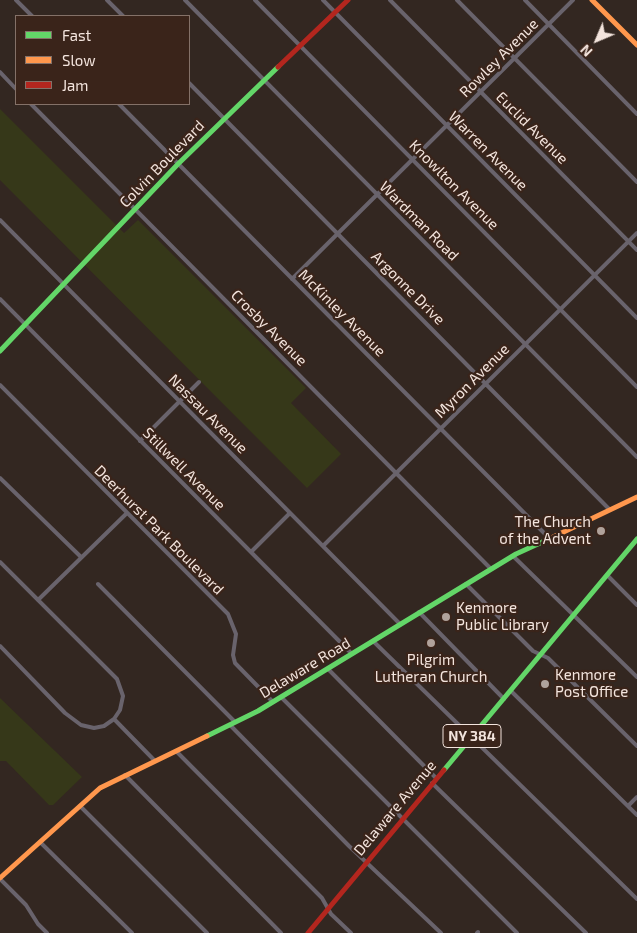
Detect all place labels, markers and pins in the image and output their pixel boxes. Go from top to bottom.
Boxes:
place label: The Church of the Advent [499,513,591,548]
marker: The Church of the Advent [595,525,607,537]
place label: Kenmore Public Library [456,599,549,634]
marker: Kenmore Public Library [440,611,452,623]
marker: Pilgrim Lutheran Church [425,637,437,649]
place label: Pilgrim Lutheran Church [375,651,487,686]
place label: Kenmore Post Office [555,666,628,701]
marker: Kenmore Post Office [539,678,551,690]

